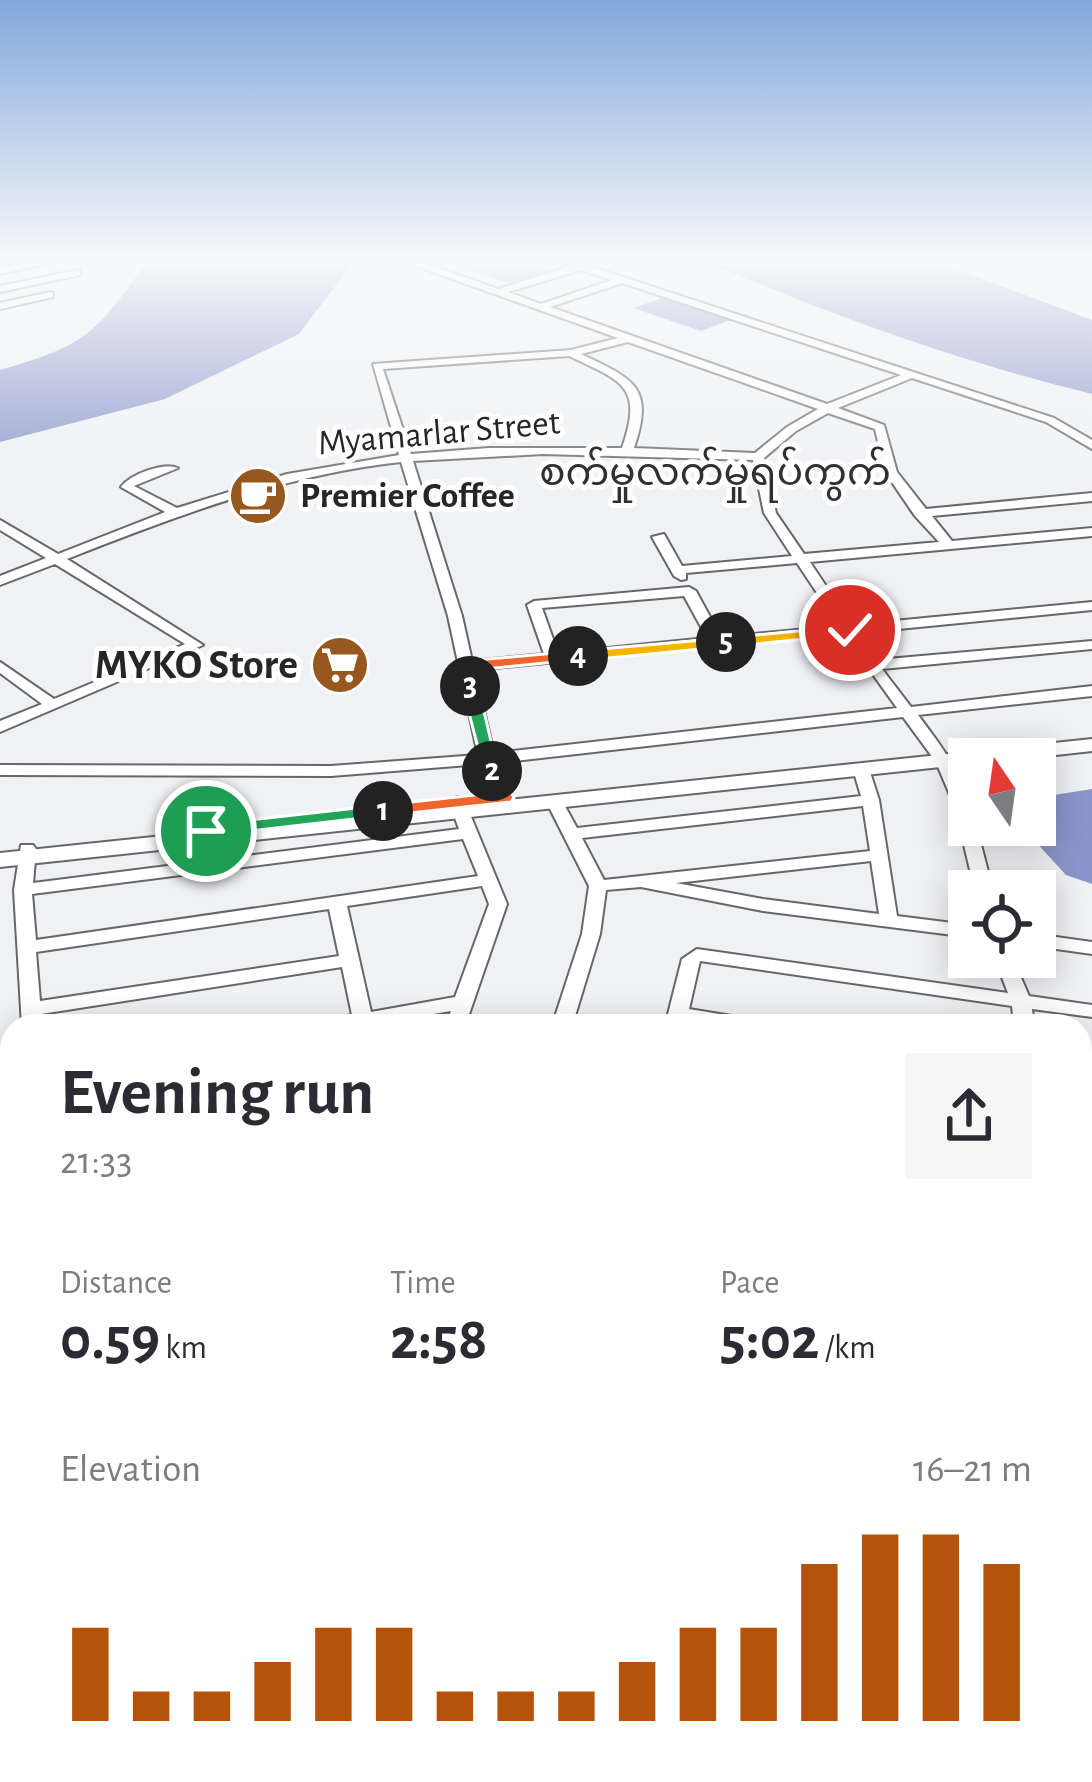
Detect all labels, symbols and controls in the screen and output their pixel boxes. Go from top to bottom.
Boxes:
street label: Myamarlar Street [316,404,562,462]
district label: စက်မှုလက်မှုရပ်ကွက် [539,446,891,503]
cafe icon: Premier Coffee [227,465,289,527]
place label: Premier Coffee [300,478,515,514]
pin [799,579,901,681]
icon: check [817,597,883,663]
pin: 5 [696,612,756,672]
text: 5 [719,625,733,658]
pin: 4 [548,626,608,686]
supermarket icon: MYKO Store [309,634,371,696]
text: 4 [570,639,586,672]
place label: MYKO Store [95,644,298,686]
pin: 3 [440,656,500,716]
text: 3 [463,669,477,702]
north arrow [948,738,1056,846]
map controls [948,738,1056,978]
pin: 2 [462,741,522,801]
text: 2 [484,754,500,787]
pin [155,780,257,882]
pin: 1 [353,781,413,841]
text: 1 [377,794,389,827]
icon: arrive [173,798,239,864]
button: locate [948,870,1056,978]
button: share [906,1053,1032,1179]
text: Evening run [60,1060,374,1126]
text: 21:33 [60,1142,132,1181]
text: Distance [60,1267,172,1300]
text: Time [390,1267,456,1300]
text: Pace [720,1267,779,1300]
text: 0.59 [60,1310,160,1370]
text: 2:58 [390,1310,488,1370]
text: 5:02 [720,1310,819,1370]
text: km [160,1332,207,1365]
text: /km [819,1332,876,1365]
text: Elevation [60,1450,201,1489]
text: 16–21 m [913,1450,1032,1489]

